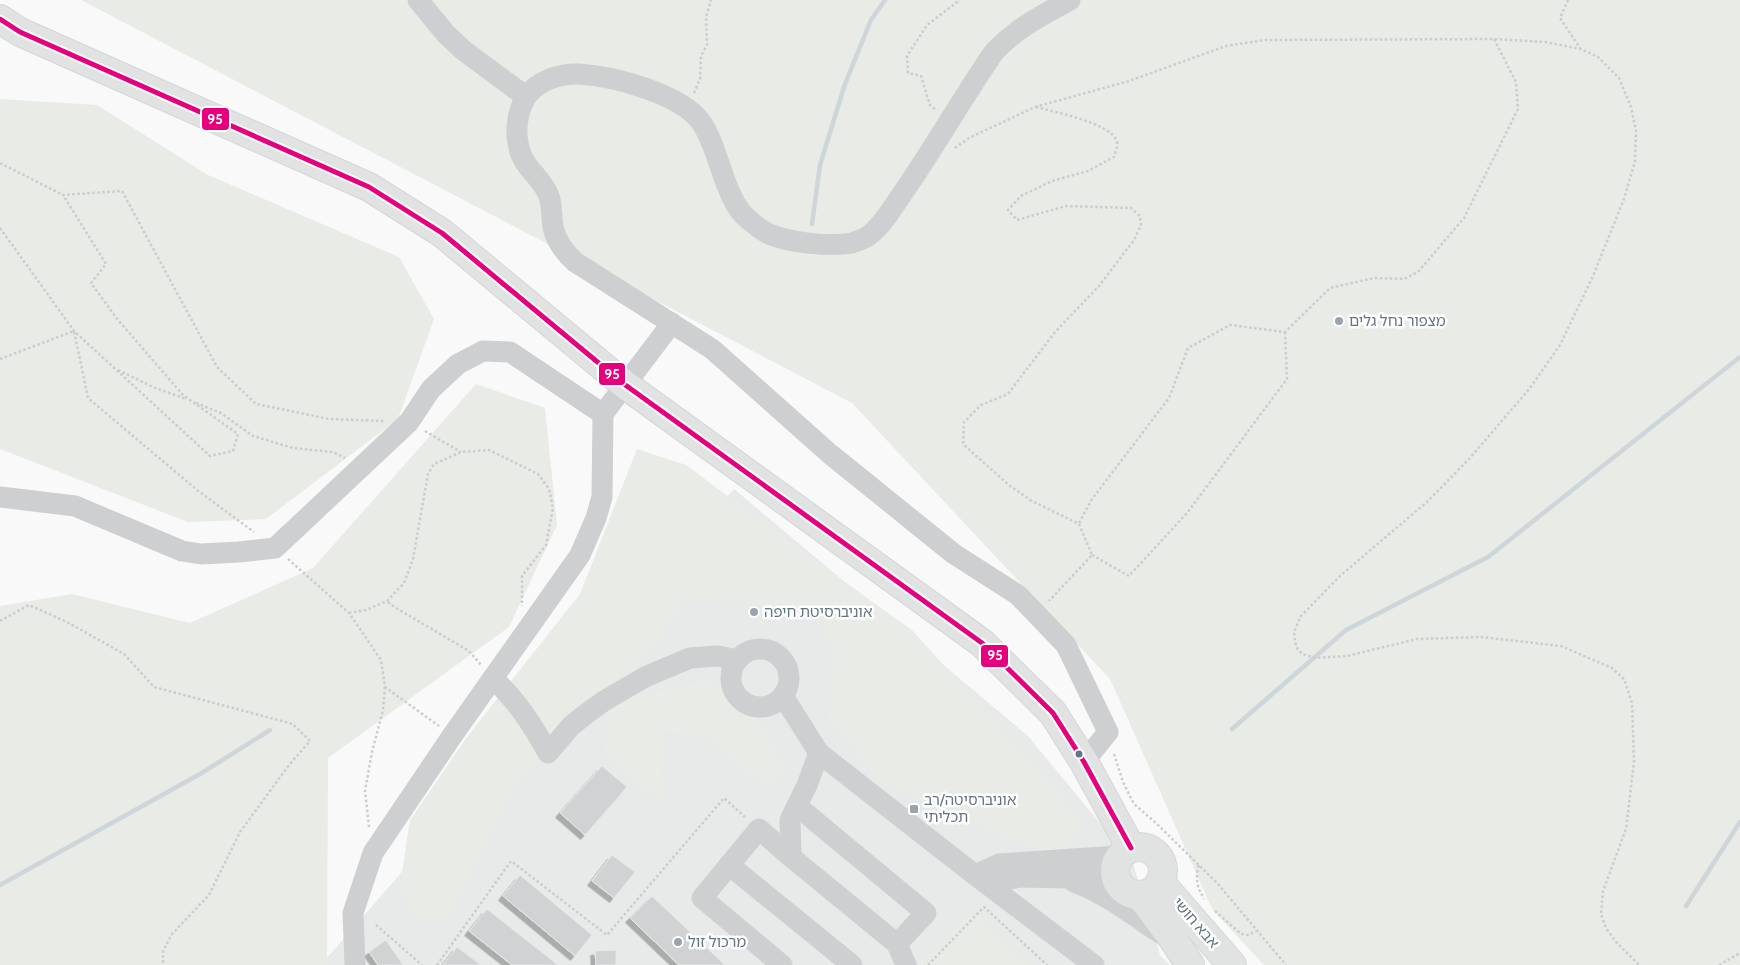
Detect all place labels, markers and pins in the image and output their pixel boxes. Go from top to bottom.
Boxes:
place label: מצפור נחל גלים [1349,312,1446,330]
marker: מצפור נחל גלים [1333,315,1345,327]
place label: אוניברסיטת חיפה [764,603,872,621]
marker: אוניברסיטת חיפה [748,606,760,618]
unlabelled marker [1074,749,1084,759]
place label: אוניברסיטה/רב תכליתי [924,791,1016,826]
marker: אוניברסיטה/רב תכליתי [908,803,920,815]
place label: מרכול זול [688,933,746,951]
marker: מרכול זול [672,936,684,948]

